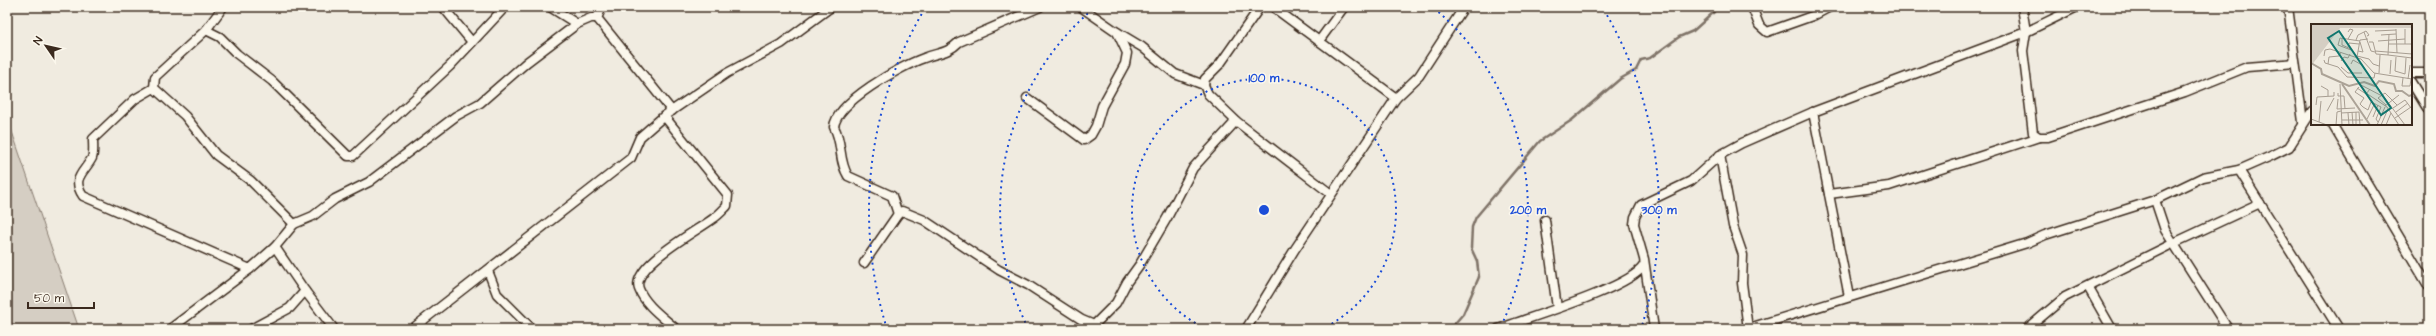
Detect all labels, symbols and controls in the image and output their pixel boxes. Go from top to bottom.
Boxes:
inset map [2311,24,2412,125]
north arrow [26,26,66,66]
text: N [30,34,46,48]
text: 100 m [1249,70,1280,87]
text: 200 m [1509,202,1547,219]
text: 300 m [1640,202,1677,219]
centre of rings [1257,203,1271,217]
scale bar [28,284,94,310]
text: 50 m [34,290,65,307]

